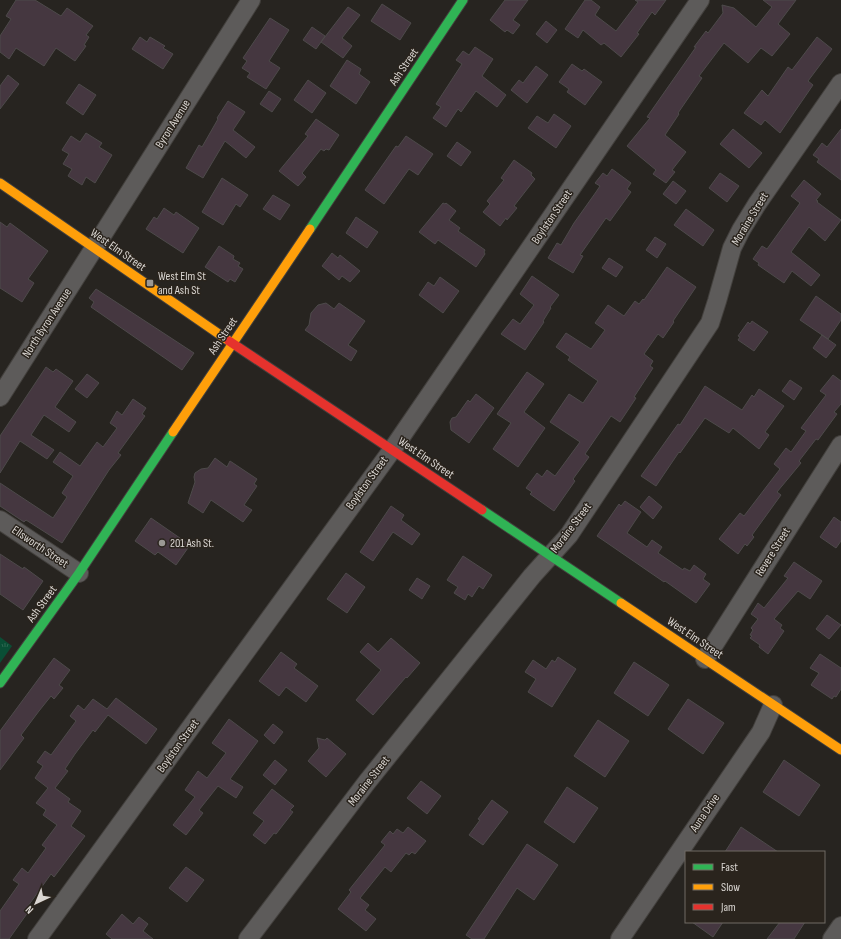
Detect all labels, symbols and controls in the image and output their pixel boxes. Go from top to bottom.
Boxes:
street label: Ash Street [386,45,422,89]
street label: Byron Avenue [152,97,194,151]
street label: Boylston Street [528,187,576,247]
street label: Moraine Street [728,189,772,248]
street label: West Elm Street [87,225,149,275]
place label: West Elm St and Ash St [158,269,206,298]
marker: West Elm St and Ash St [145,278,155,288]
street label: North Byron Avenue [19,285,75,361]
street label: Ash Street [205,314,241,358]
street label: West Elm Street [395,434,457,482]
street label: Boylston Street [343,453,392,513]
street label: Moraine Street [547,499,595,556]
street label: Ellsworth Street [9,523,71,572]
street label: Revere Street [752,524,794,579]
place label: 201 Ash St. [170,536,214,551]
marker: 201 Ash St. [157,538,167,548]
street label: Ash Street [23,582,61,626]
street label: West Elm Street [664,614,726,662]
street label: Boylston Street [154,716,203,776]
street label: Moraine Street [345,753,393,809]
street label: Auna Drive [686,791,723,836]
legend [685,851,825,923]
text: Fast [721,860,738,875]
text: Slow [721,880,740,895]
north arrow [16,883,56,923]
text: Jam [720,900,736,915]
text: N [23,903,36,917]

